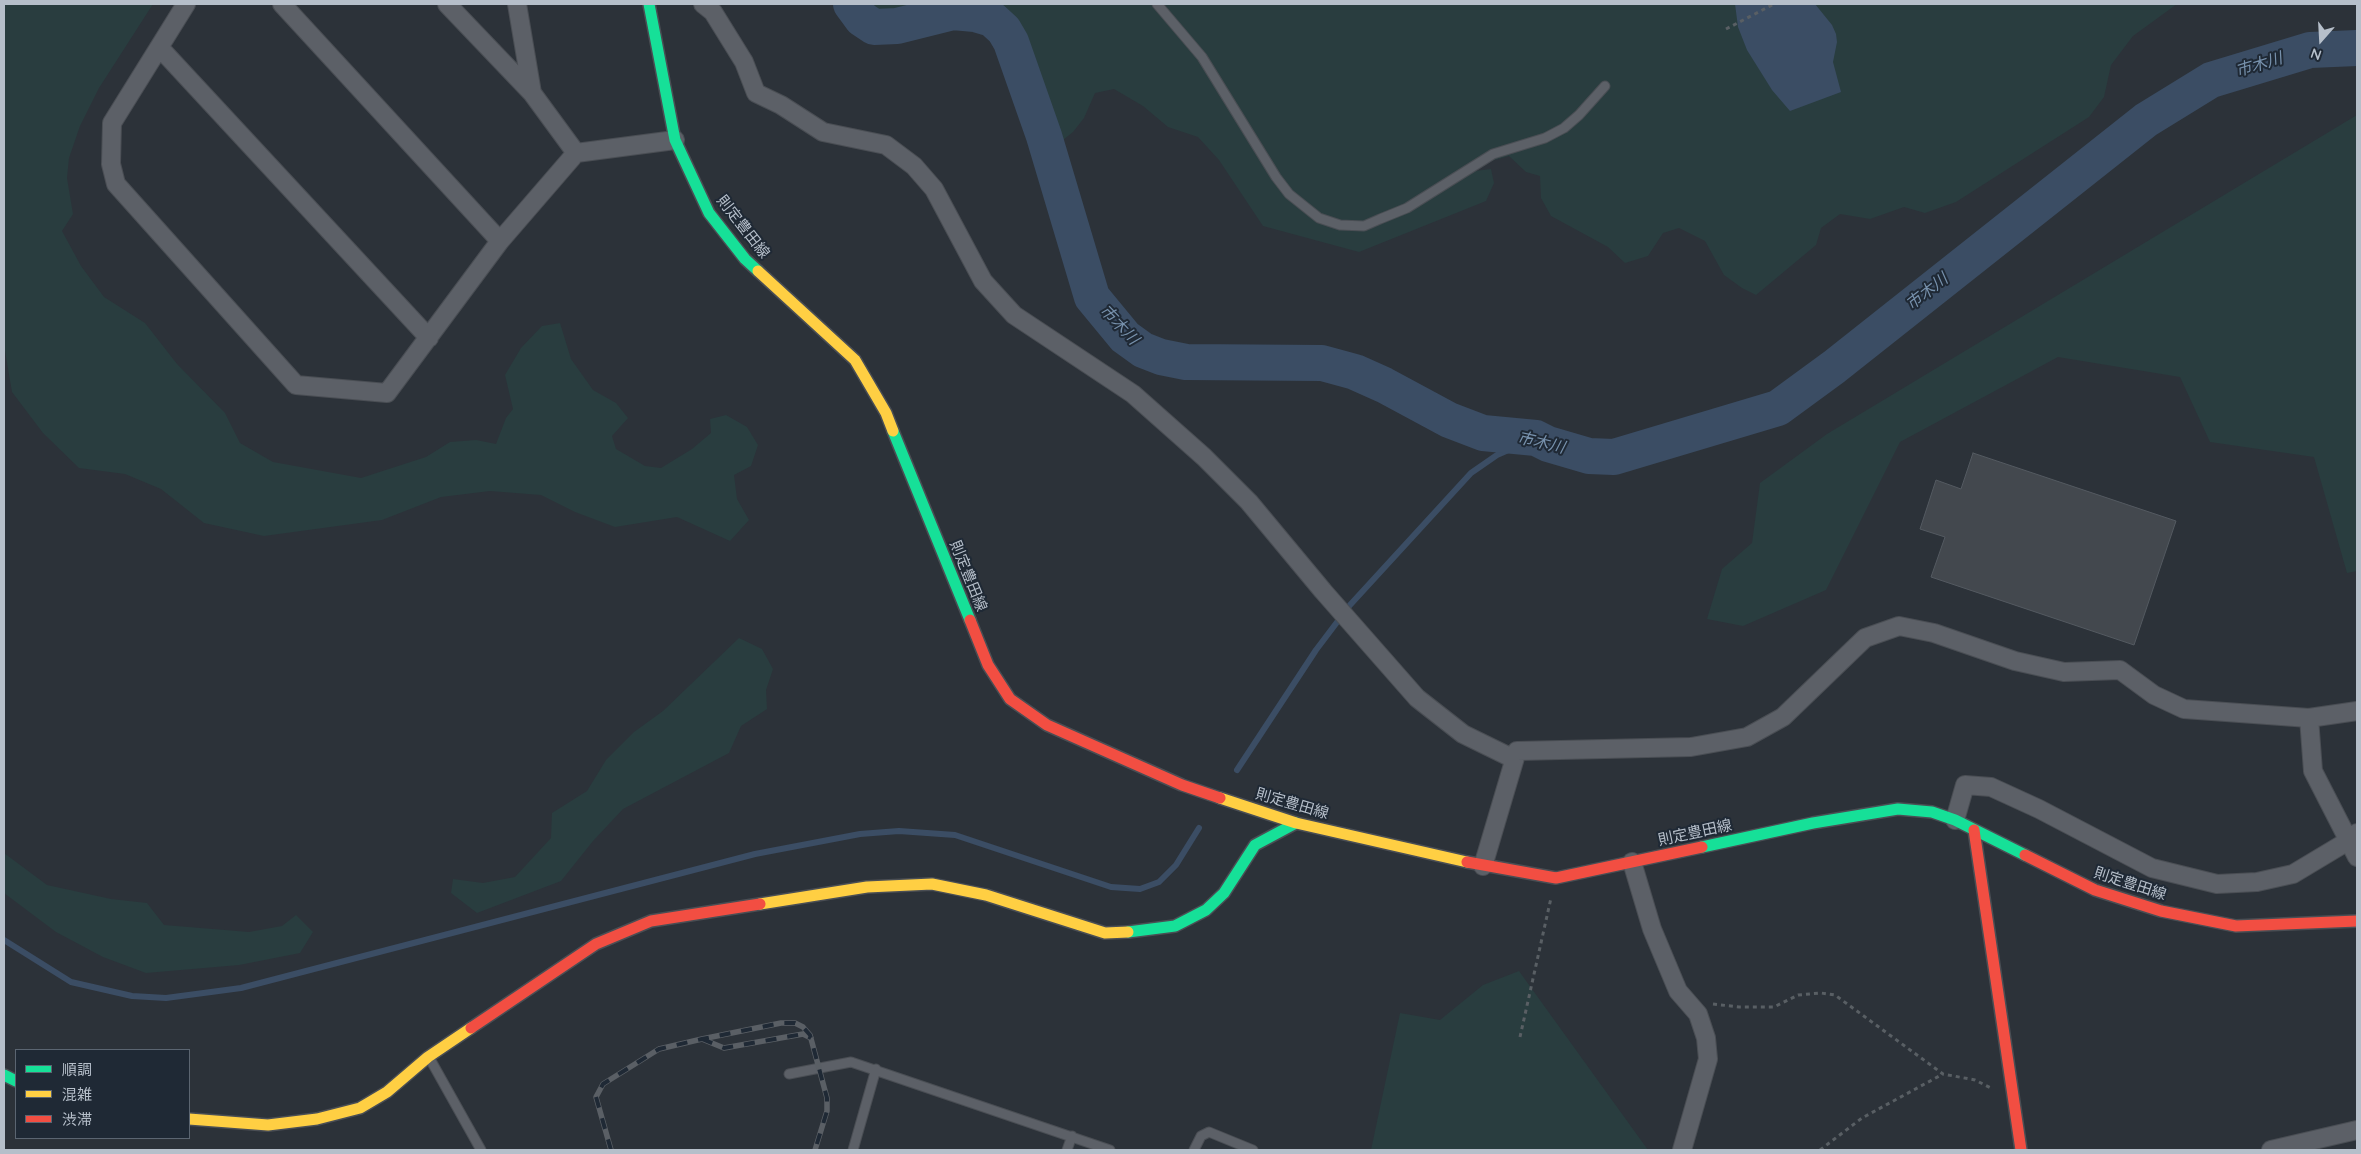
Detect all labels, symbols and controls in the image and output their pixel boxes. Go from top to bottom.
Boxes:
north arrow [2296,15,2346,65]
text: N [2308,44,2324,64]
water label: 市木川 [2233,49,2285,81]
street label: 則定豊田線 [713,192,773,262]
water label: 市木川 [1902,270,1952,314]
water label: 市木川 [1095,301,1143,349]
water label: 市木川 [1515,428,1567,458]
street label: 則定豊田線 [946,538,990,614]
street label: 則定豊田線 [1253,785,1331,823]
street label: 則定豊田線 [1656,816,1734,850]
street label: 則定豊田線 [2092,864,2168,904]
legend [15,1049,190,1139]
text: 順調 [62,1060,92,1079]
text: 混雑 [62,1085,92,1104]
text: 渋滞 [62,1110,92,1129]

